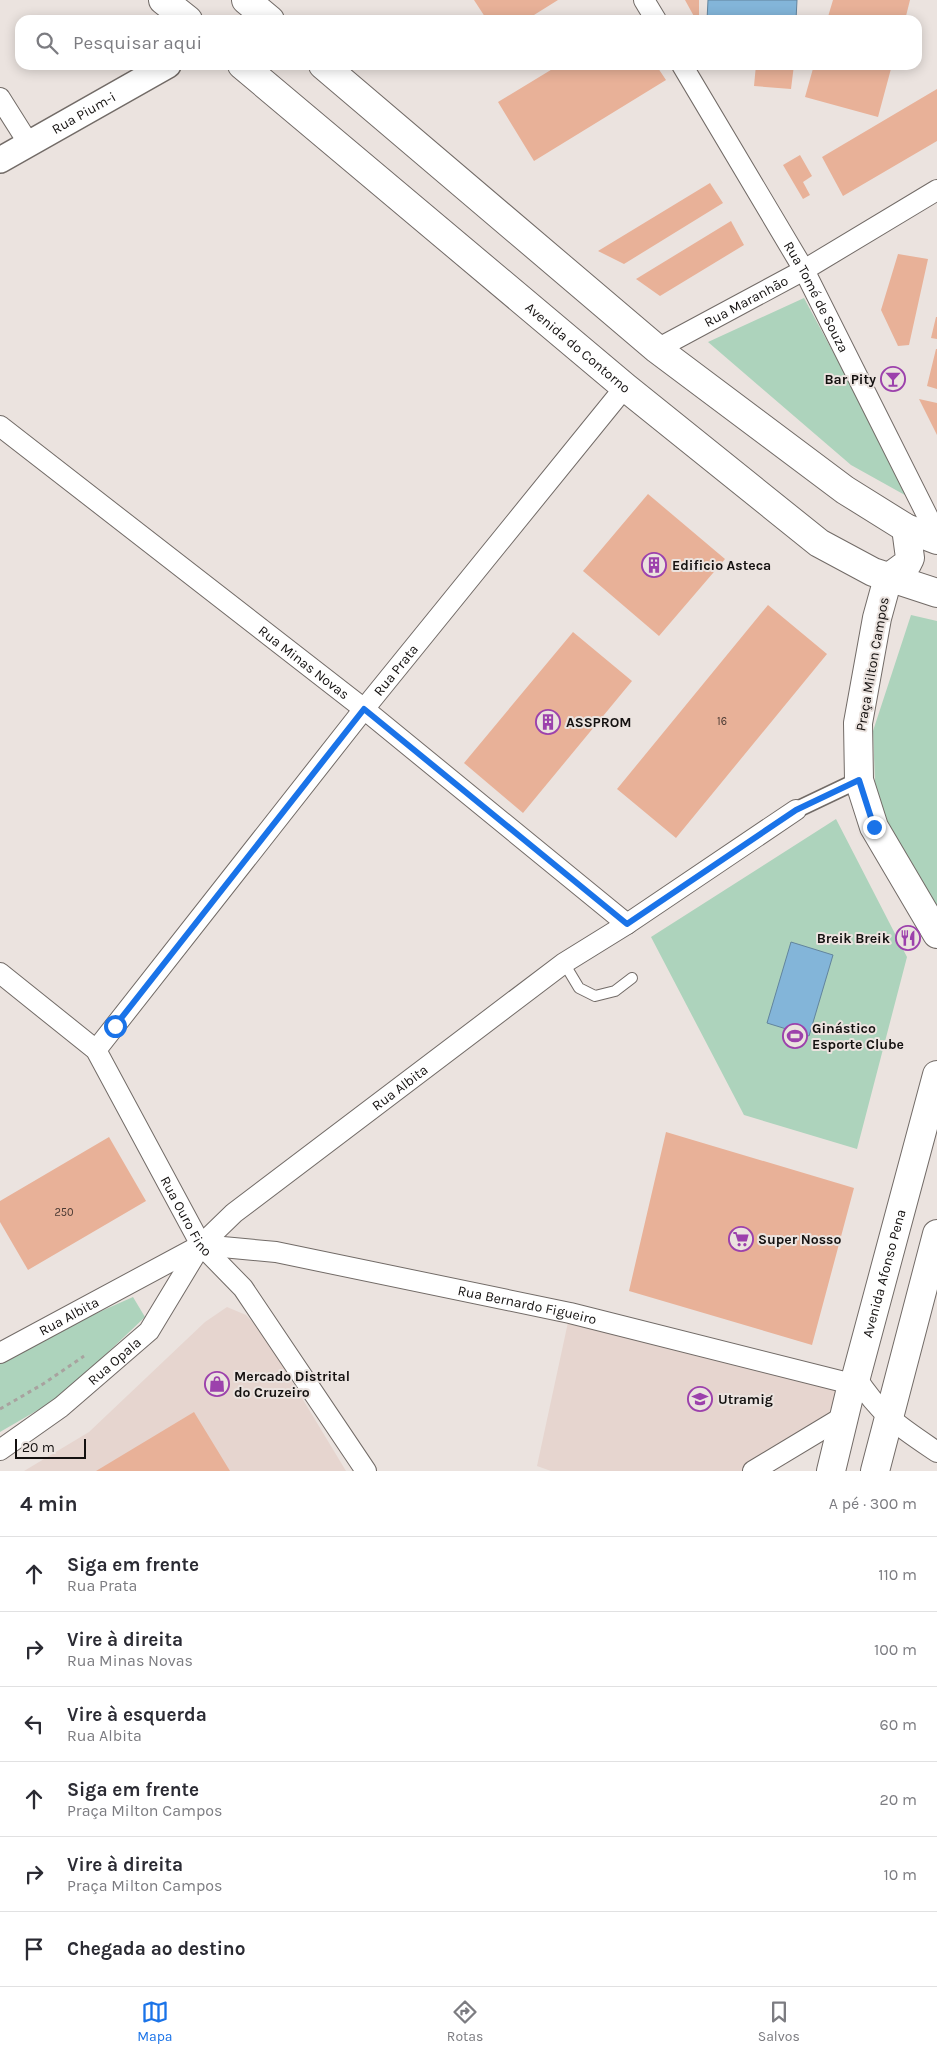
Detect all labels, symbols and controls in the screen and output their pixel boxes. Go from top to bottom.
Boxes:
search box [15,15,922,70]
icon: search [33,29,61,57]
text: Pesquisar aqui [73,32,202,54]
street label: Rua Pium-i [49,88,119,138]
street label: Rua Tomé de Souza [780,238,852,355]
street label: Rua Maranhão [701,272,791,331]
street label: Avenida do Contorno [522,299,634,397]
bar icon: Bar Pity [880,366,906,392]
place label: Bar Pity [824,371,876,388]
building icon: Edificio Asteca [641,552,667,578]
place label: Edificio Asteca [672,557,771,574]
street label: Praça Milton Campos [852,596,893,733]
street label: Rua Minas Novas [255,622,352,703]
street label: Rua Prata [370,641,422,700]
building icon: ASSPROM [535,709,561,735]
place label: ASSPROM [566,714,632,731]
house number: 16 [717,715,727,728]
route end [863,816,886,839]
restaurant icon: Breik Breik [895,925,921,951]
place label: Breik Breik [817,930,891,947]
route start [104,1015,127,1038]
place label: Ginástico Esporte Clube [812,1020,904,1053]
sports icon: Ginástico Esporte Clube [782,1023,808,1049]
street label: Rua Albita [369,1061,431,1114]
street label: Rua Ouro Fino [156,1173,215,1260]
house number: 250 [54,1206,74,1219]
street label: Avenida Afonso Pena [859,1207,910,1339]
supermarket icon: Super Nosso [728,1226,754,1252]
place label: Super Nosso [758,1231,841,1248]
street label: Rua Bernardo Figueiro [456,1282,598,1328]
street label: Rua Albita [36,1294,102,1340]
street label: Rua Opala [85,1334,145,1389]
place label: Mercado Distrital do Cruzeiro [234,1368,350,1401]
shop icon: Mercado Distrital do Cruzeiro [204,1371,230,1397]
school or university icon: Utramig [687,1386,713,1412]
place label: Utramig [718,1391,773,1408]
scale bar [15,1436,86,1459]
text: 20 m [22,1439,55,1456]
text: 4 min [20,1492,78,1516]
text: A pé · 300 m [829,1494,917,1513]
text: Siga em frente [67,1554,199,1576]
icon: ahead [20,1560,48,1588]
text: 110 m [878,1565,917,1584]
text: Rua Prata [67,1576,137,1595]
text: Vire à direita [67,1629,183,1651]
icon: right [20,1635,48,1663]
text: 100 m [874,1640,917,1659]
text: Rua Minas Novas [67,1651,193,1670]
text: Vire à esquerda [67,1704,207,1726]
icon: left [20,1710,48,1738]
text: 60 m [880,1715,917,1734]
text: Rua Albita [67,1726,142,1745]
text: Siga em frente [67,1779,199,1801]
icon: ahead [20,1785,48,1813]
text: 20 m [879,1790,917,1809]
text: Praça Milton Campos [67,1801,222,1820]
text: Vire à direita [67,1854,183,1876]
icon: right [20,1860,48,1888]
text: 10 m [883,1865,917,1884]
text: Praça Milton Campos [67,1876,222,1895]
icon: arrive [20,1935,48,1963]
text: Chegada ao destino [67,1938,245,1960]
tab: Mapa [137,1998,173,2045]
tab: Rotas [447,1998,483,2045]
tab: Salvos [758,1998,800,2045]

